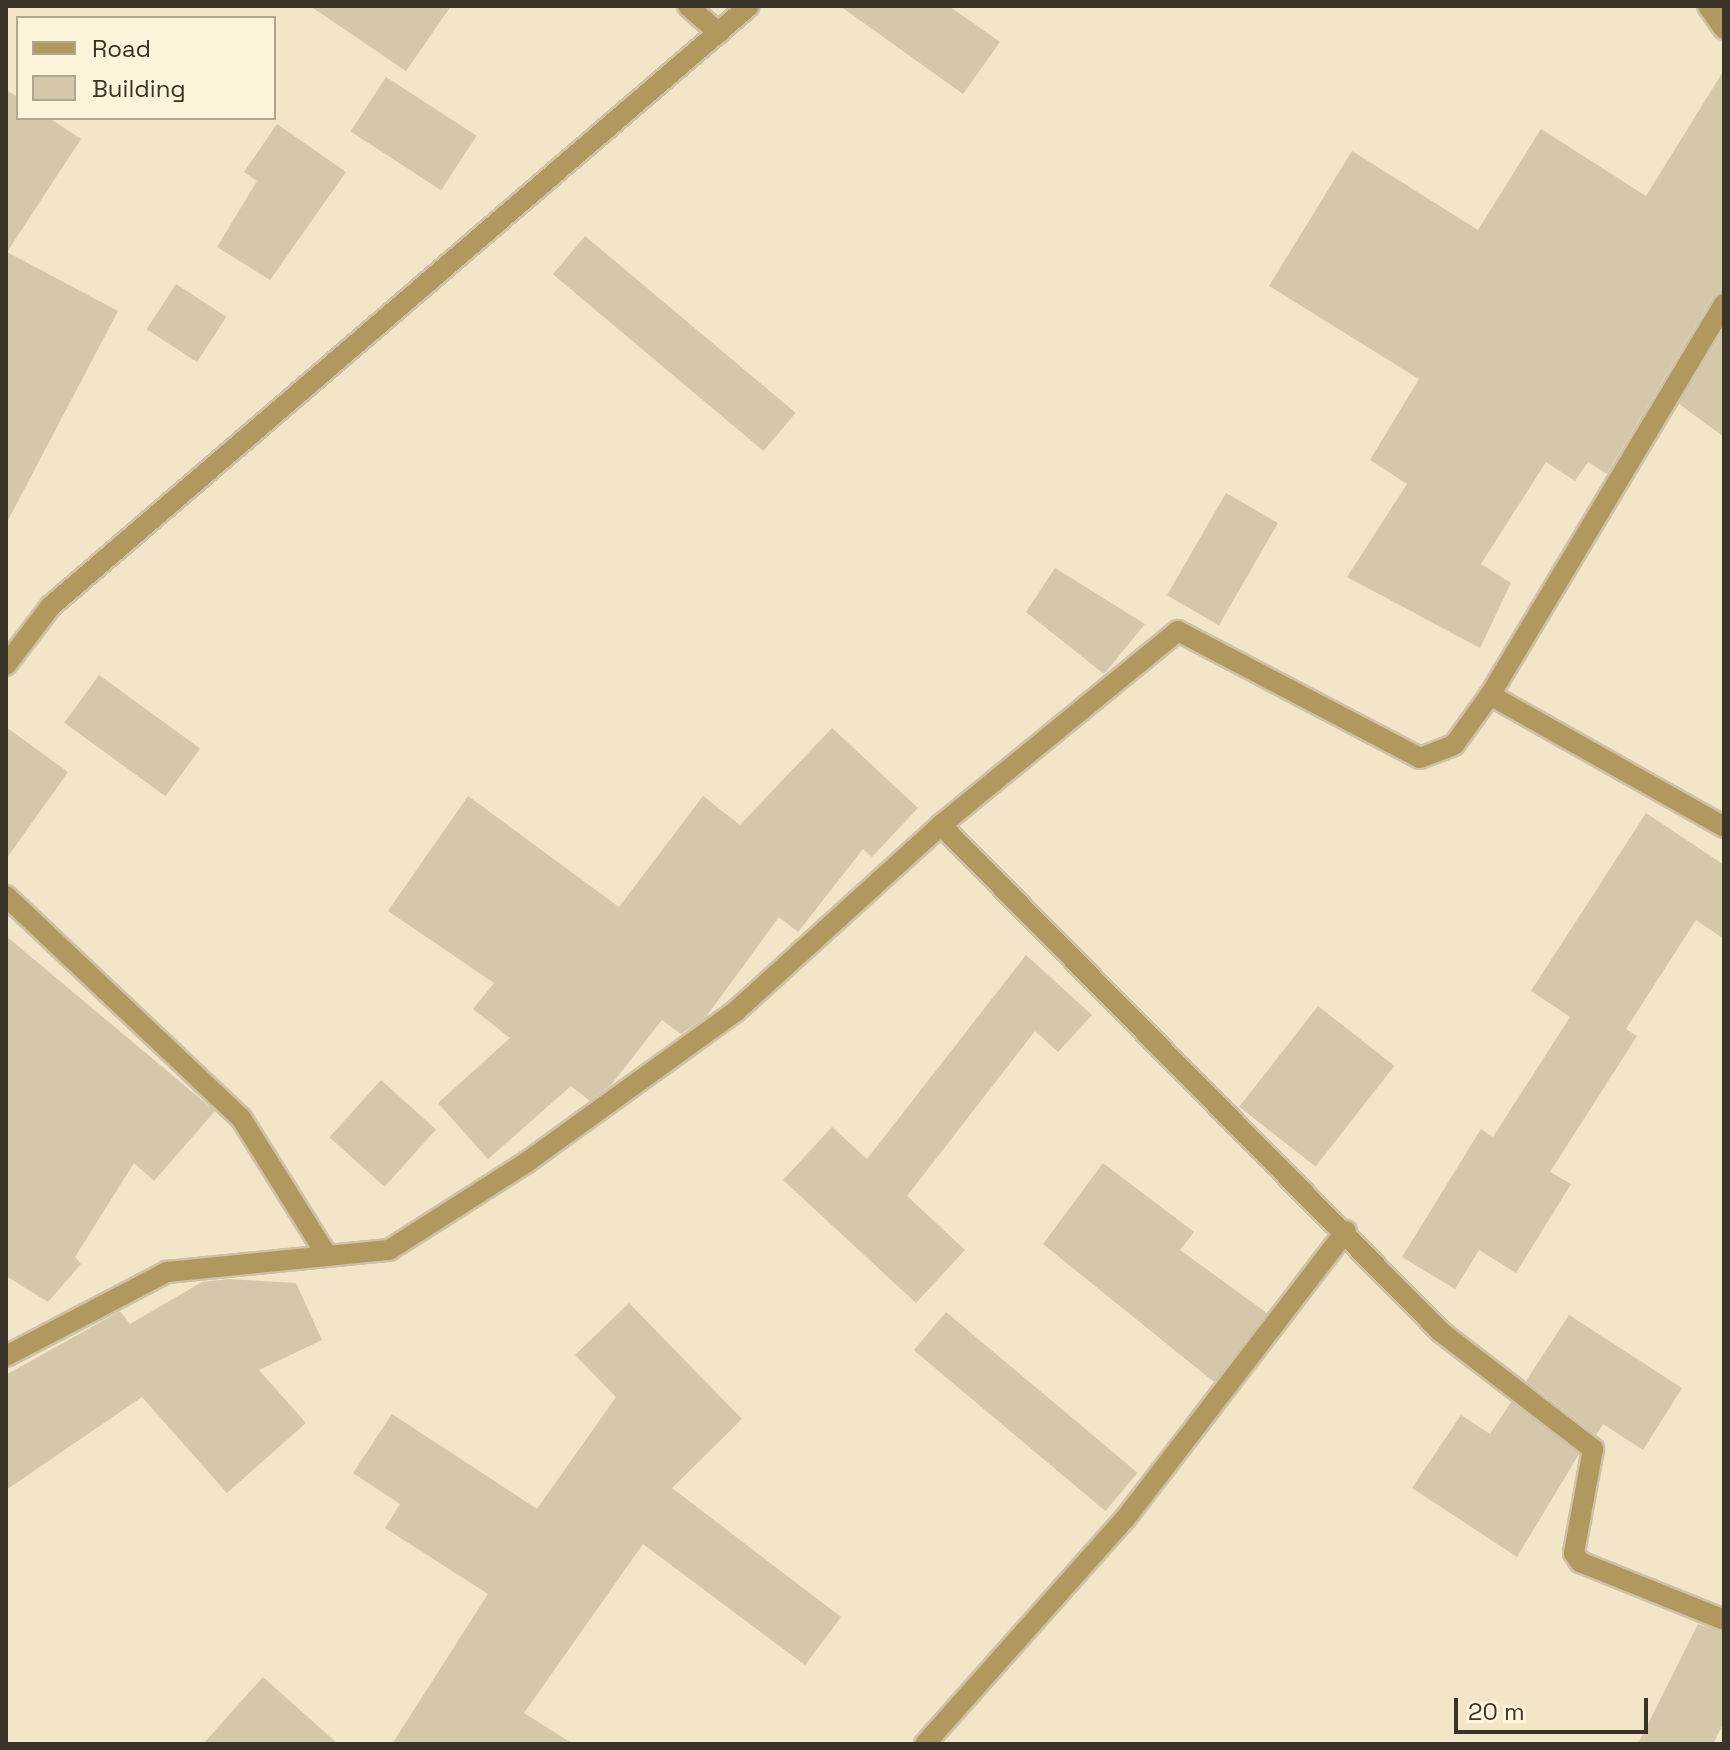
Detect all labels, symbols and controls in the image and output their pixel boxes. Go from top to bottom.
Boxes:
legend [16,16,276,120]
text: Road [92,33,151,64]
text: Building [92,73,186,104]
scale bar [1458,1682,1652,1732]
text: 20 m [1468,1696,1525,1727]

